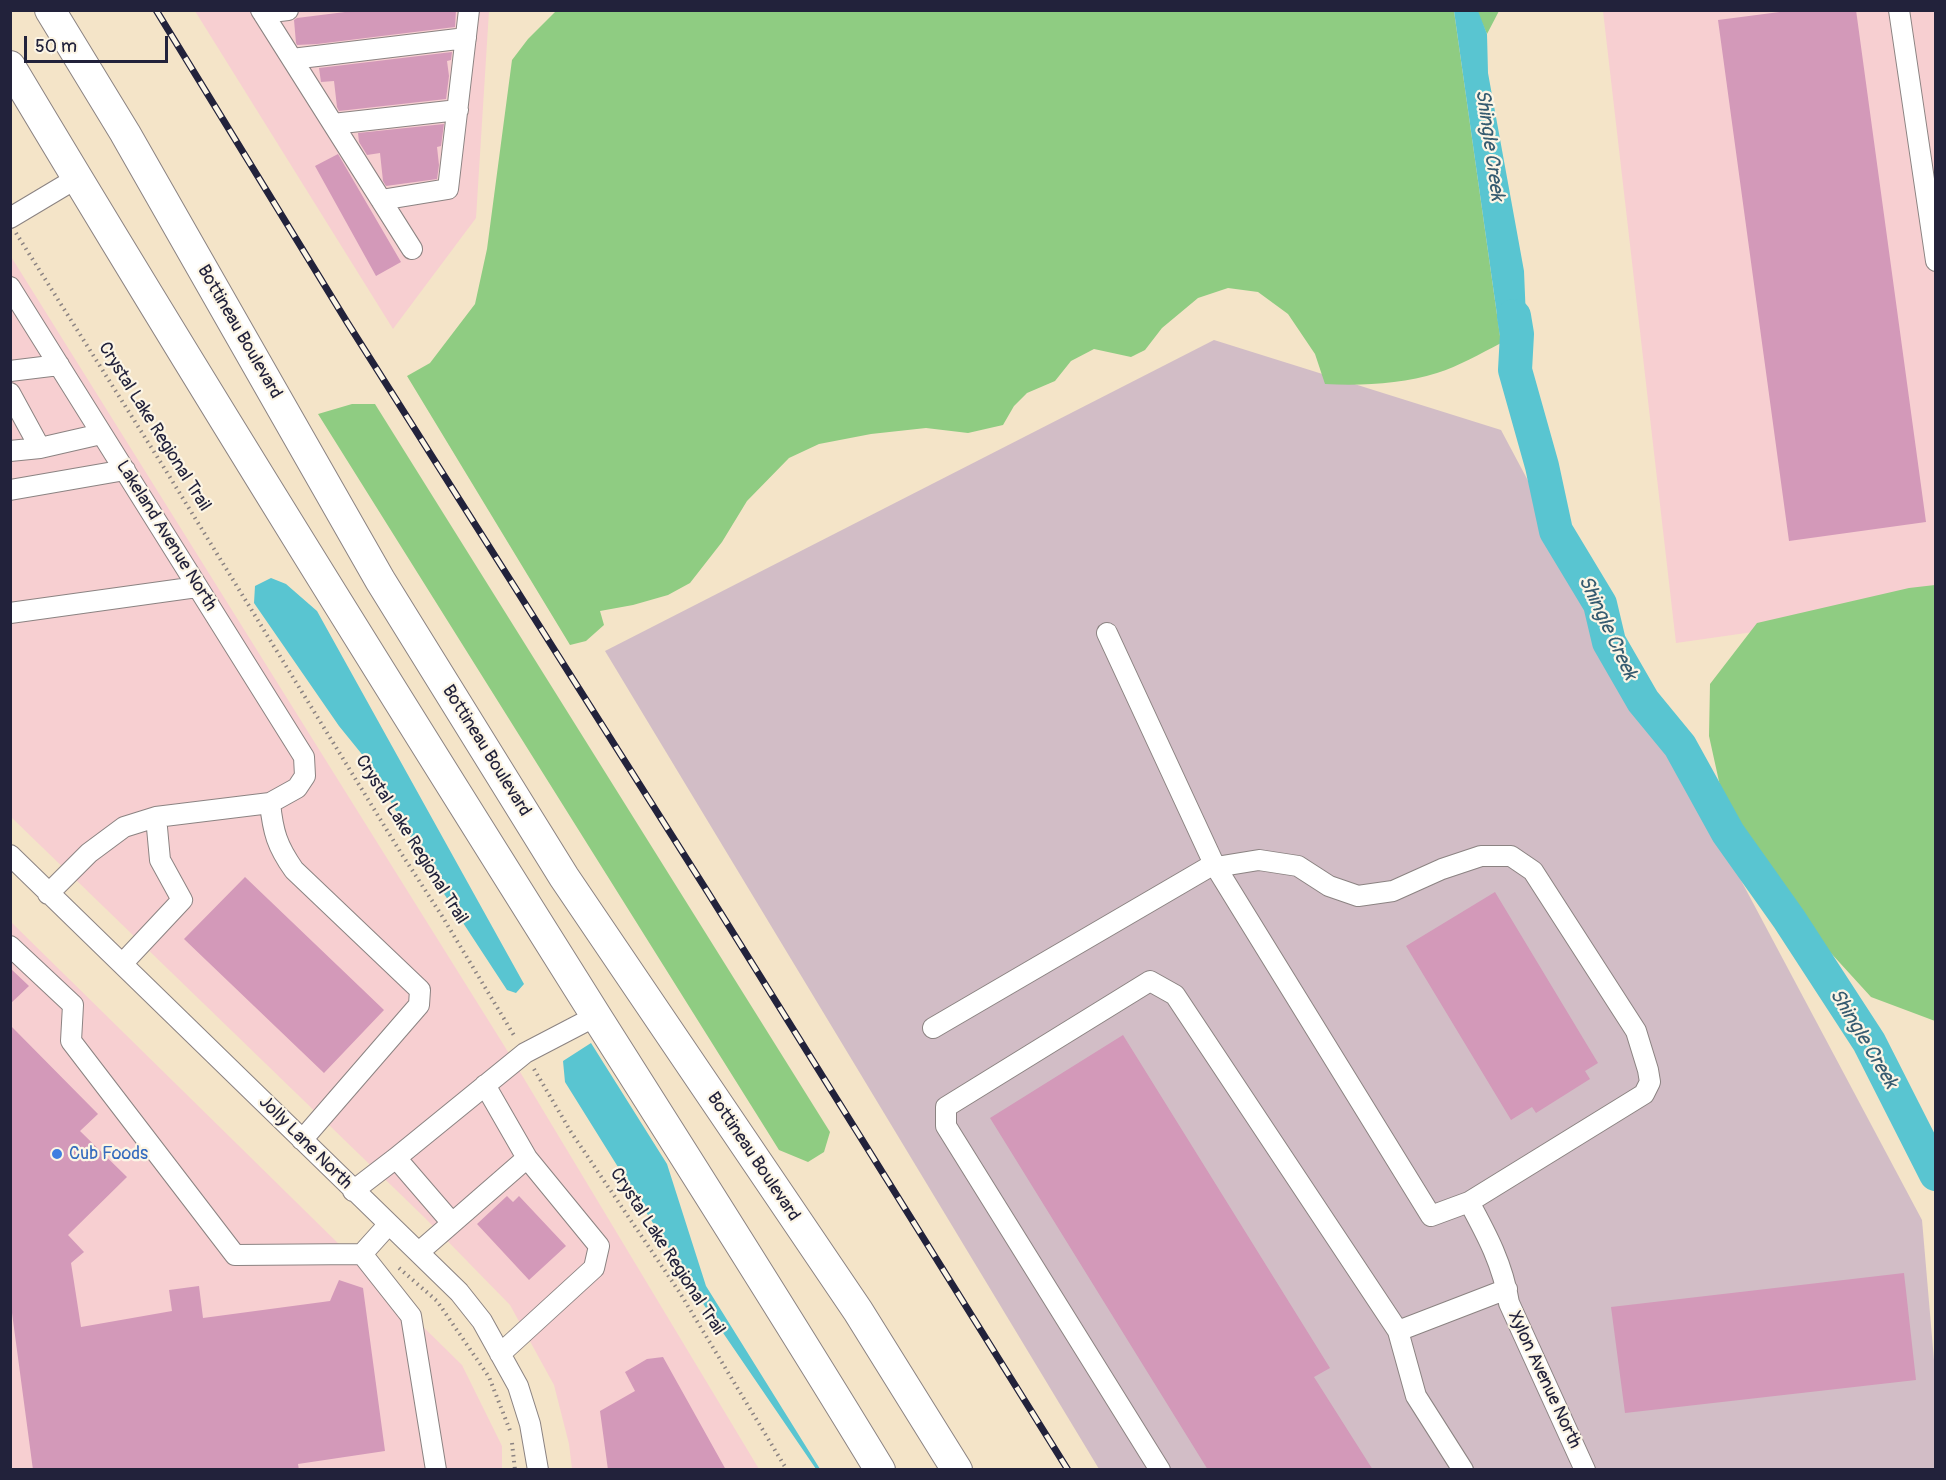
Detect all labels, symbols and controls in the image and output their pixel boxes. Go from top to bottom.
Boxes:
scale bar [27,24,171,62]
text: 50 m [35,35,77,58]
water label: Shingle Creek [1469,88,1509,202]
street label: Bottineau Boulevard [192,261,286,403]
street label: Crystal Lake Regional Trail [93,338,215,516]
street label: Lakeland Avenue North [111,457,221,615]
water label: Shingle Creek [1572,572,1642,684]
street label: Bottineau Boulevard [437,681,535,821]
street label: Crystal Lake Regional Trail [350,751,472,929]
water label: Shingle Creek [1824,985,1902,1093]
street label: Bottineau Boulevard [702,1088,804,1226]
street label: Jolly Lane North [254,1092,356,1194]
place label: Cub Foods [69,1143,148,1165]
marker: Cub Foods [50,1147,64,1161]
street label: Crystal Lake Regional Trail [605,1164,729,1340]
street label: Xylon Avenue North [1503,1308,1585,1452]

